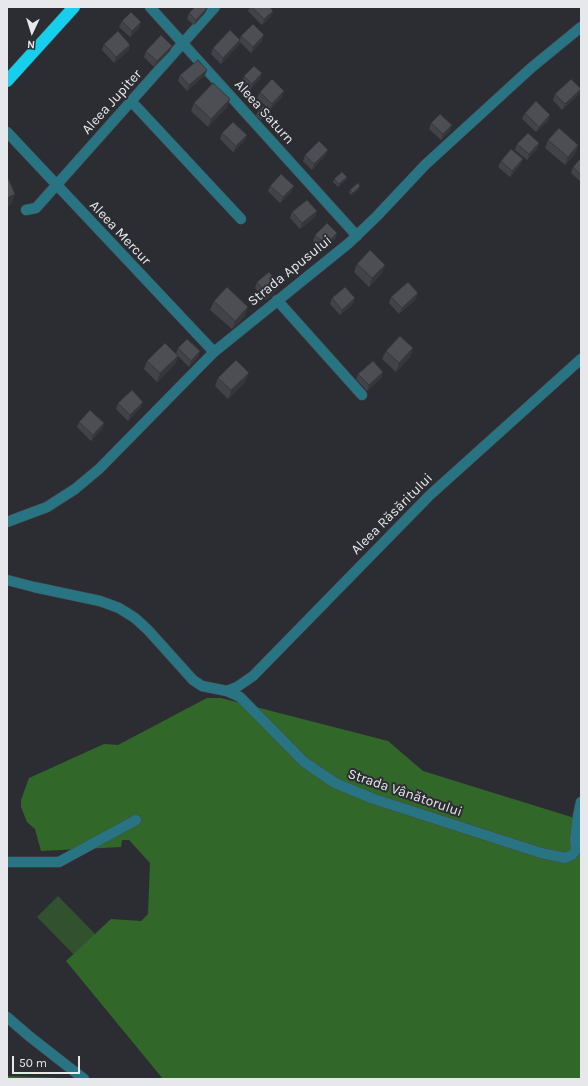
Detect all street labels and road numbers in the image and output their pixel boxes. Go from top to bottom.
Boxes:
street label: Aleea Jupiter [79,66,145,138]
street label: Aleea Saturn [231,76,297,148]
street label: Aleea Mercur [86,197,154,269]
street label: Strada Apusului [245,232,335,310]
street label: Aleea Răsăritului [348,470,436,558]
street label: Strada Vânătorului [345,766,465,820]

